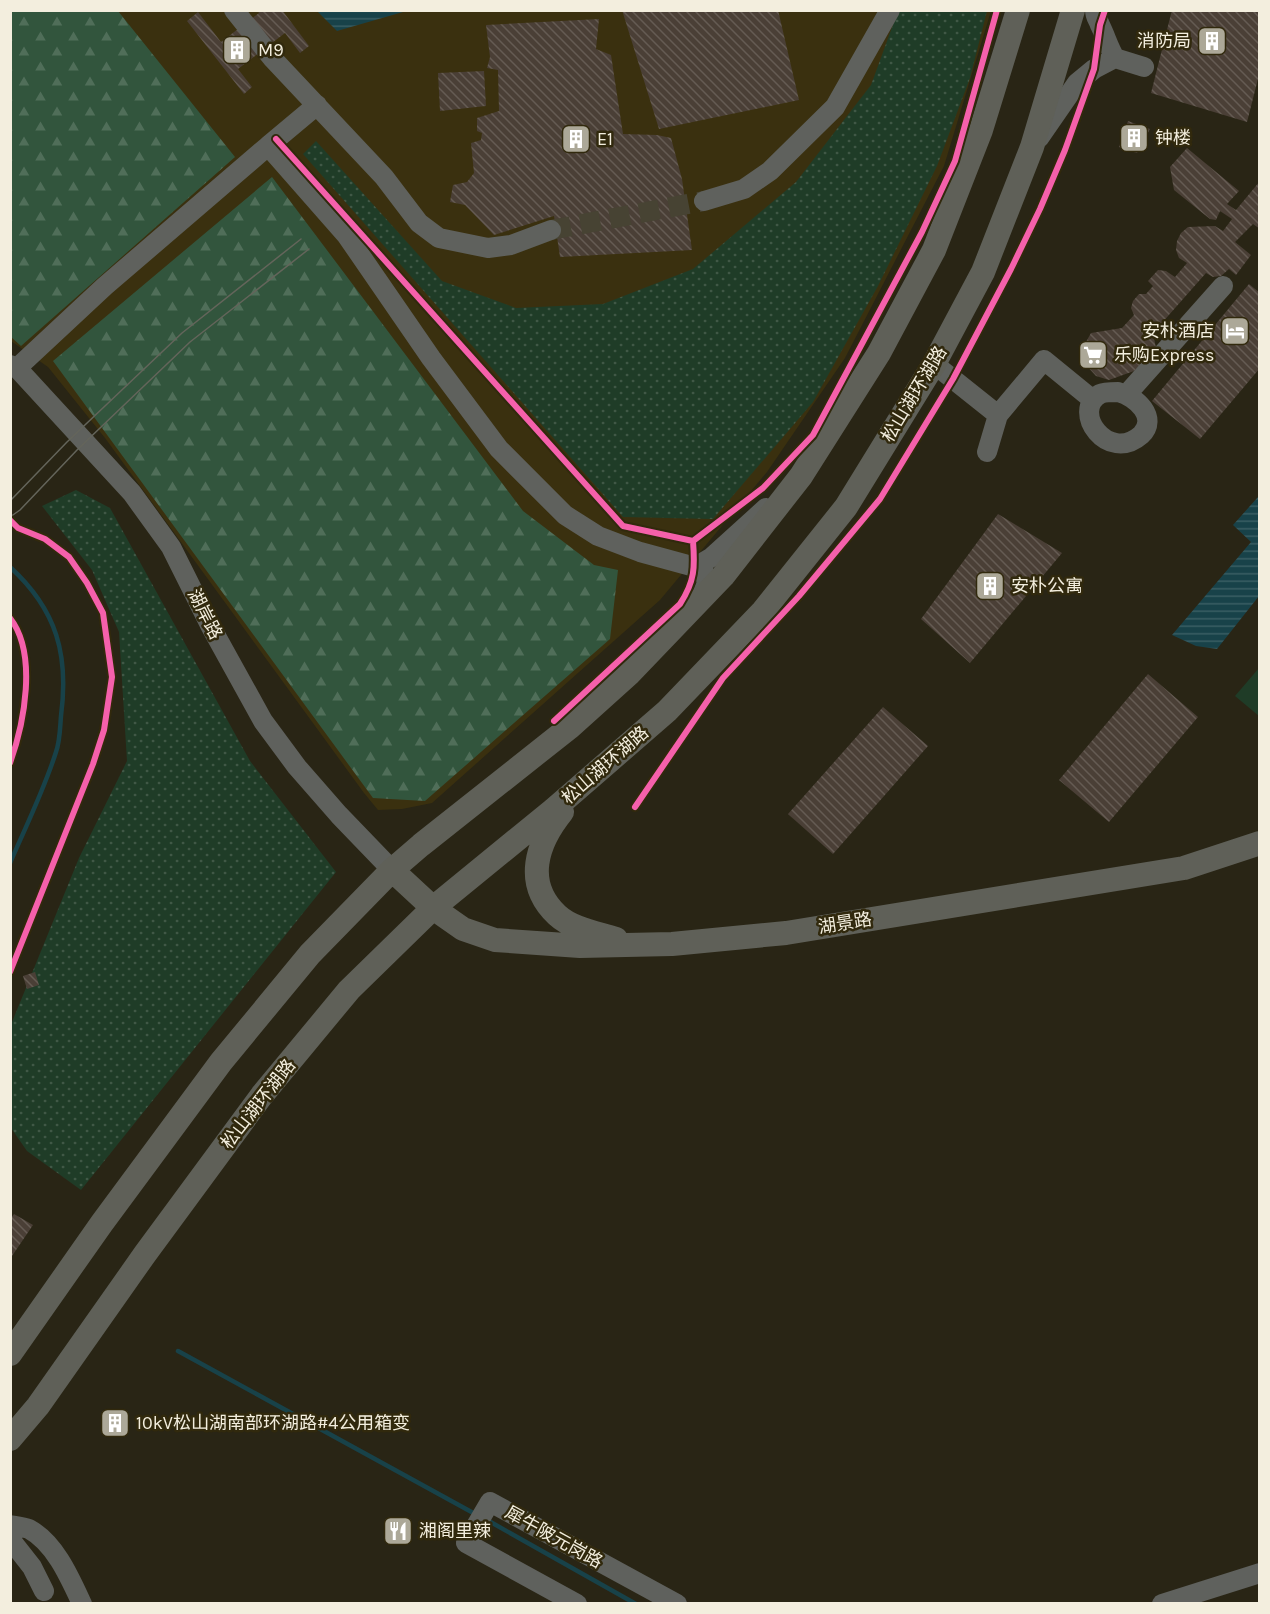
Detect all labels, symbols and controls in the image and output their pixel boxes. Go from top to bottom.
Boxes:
building icon: 消防局 [1196,25,1228,57]
place label: 消防局 [1137,30,1191,52]
building icon: M9 [221,34,253,66]
place label: M9 [258,39,284,61]
building icon: 钟楼 [1118,122,1150,154]
building icon: E1 [560,123,592,155]
place label: 钟楼 [1155,127,1191,149]
place label: E1 [597,128,613,150]
hotel icon: 安朴酒店 [1219,315,1251,347]
place label: 安朴酒店 [1142,320,1214,342]
supermarket icon: 乐购Express [1077,339,1109,371]
street label: 松山湖环湖路 [877,342,951,446]
place label: 乐购Express [1114,344,1215,366]
building icon: 安朴公寓 [974,570,1006,602]
place label: 安朴公寓 [1011,575,1083,597]
street label: 湖岸路 [183,585,227,643]
street label: 松山湖环湖路 [557,721,653,809]
street label: 湖景路 [817,908,873,938]
street label: 松山湖环湖路 [216,1055,300,1153]
building icon: 10kV松山湖南部环湖路#4公用箱变 [99,1407,131,1439]
place label: 10kV松山湖南部环湖路#4公用箱变 [136,1412,410,1434]
street label: 犀牛陂元岗路 [501,1501,607,1573]
restaurant icon: 湘阁里辣 [382,1515,414,1547]
place label: 湘阁里辣 [419,1520,491,1542]

